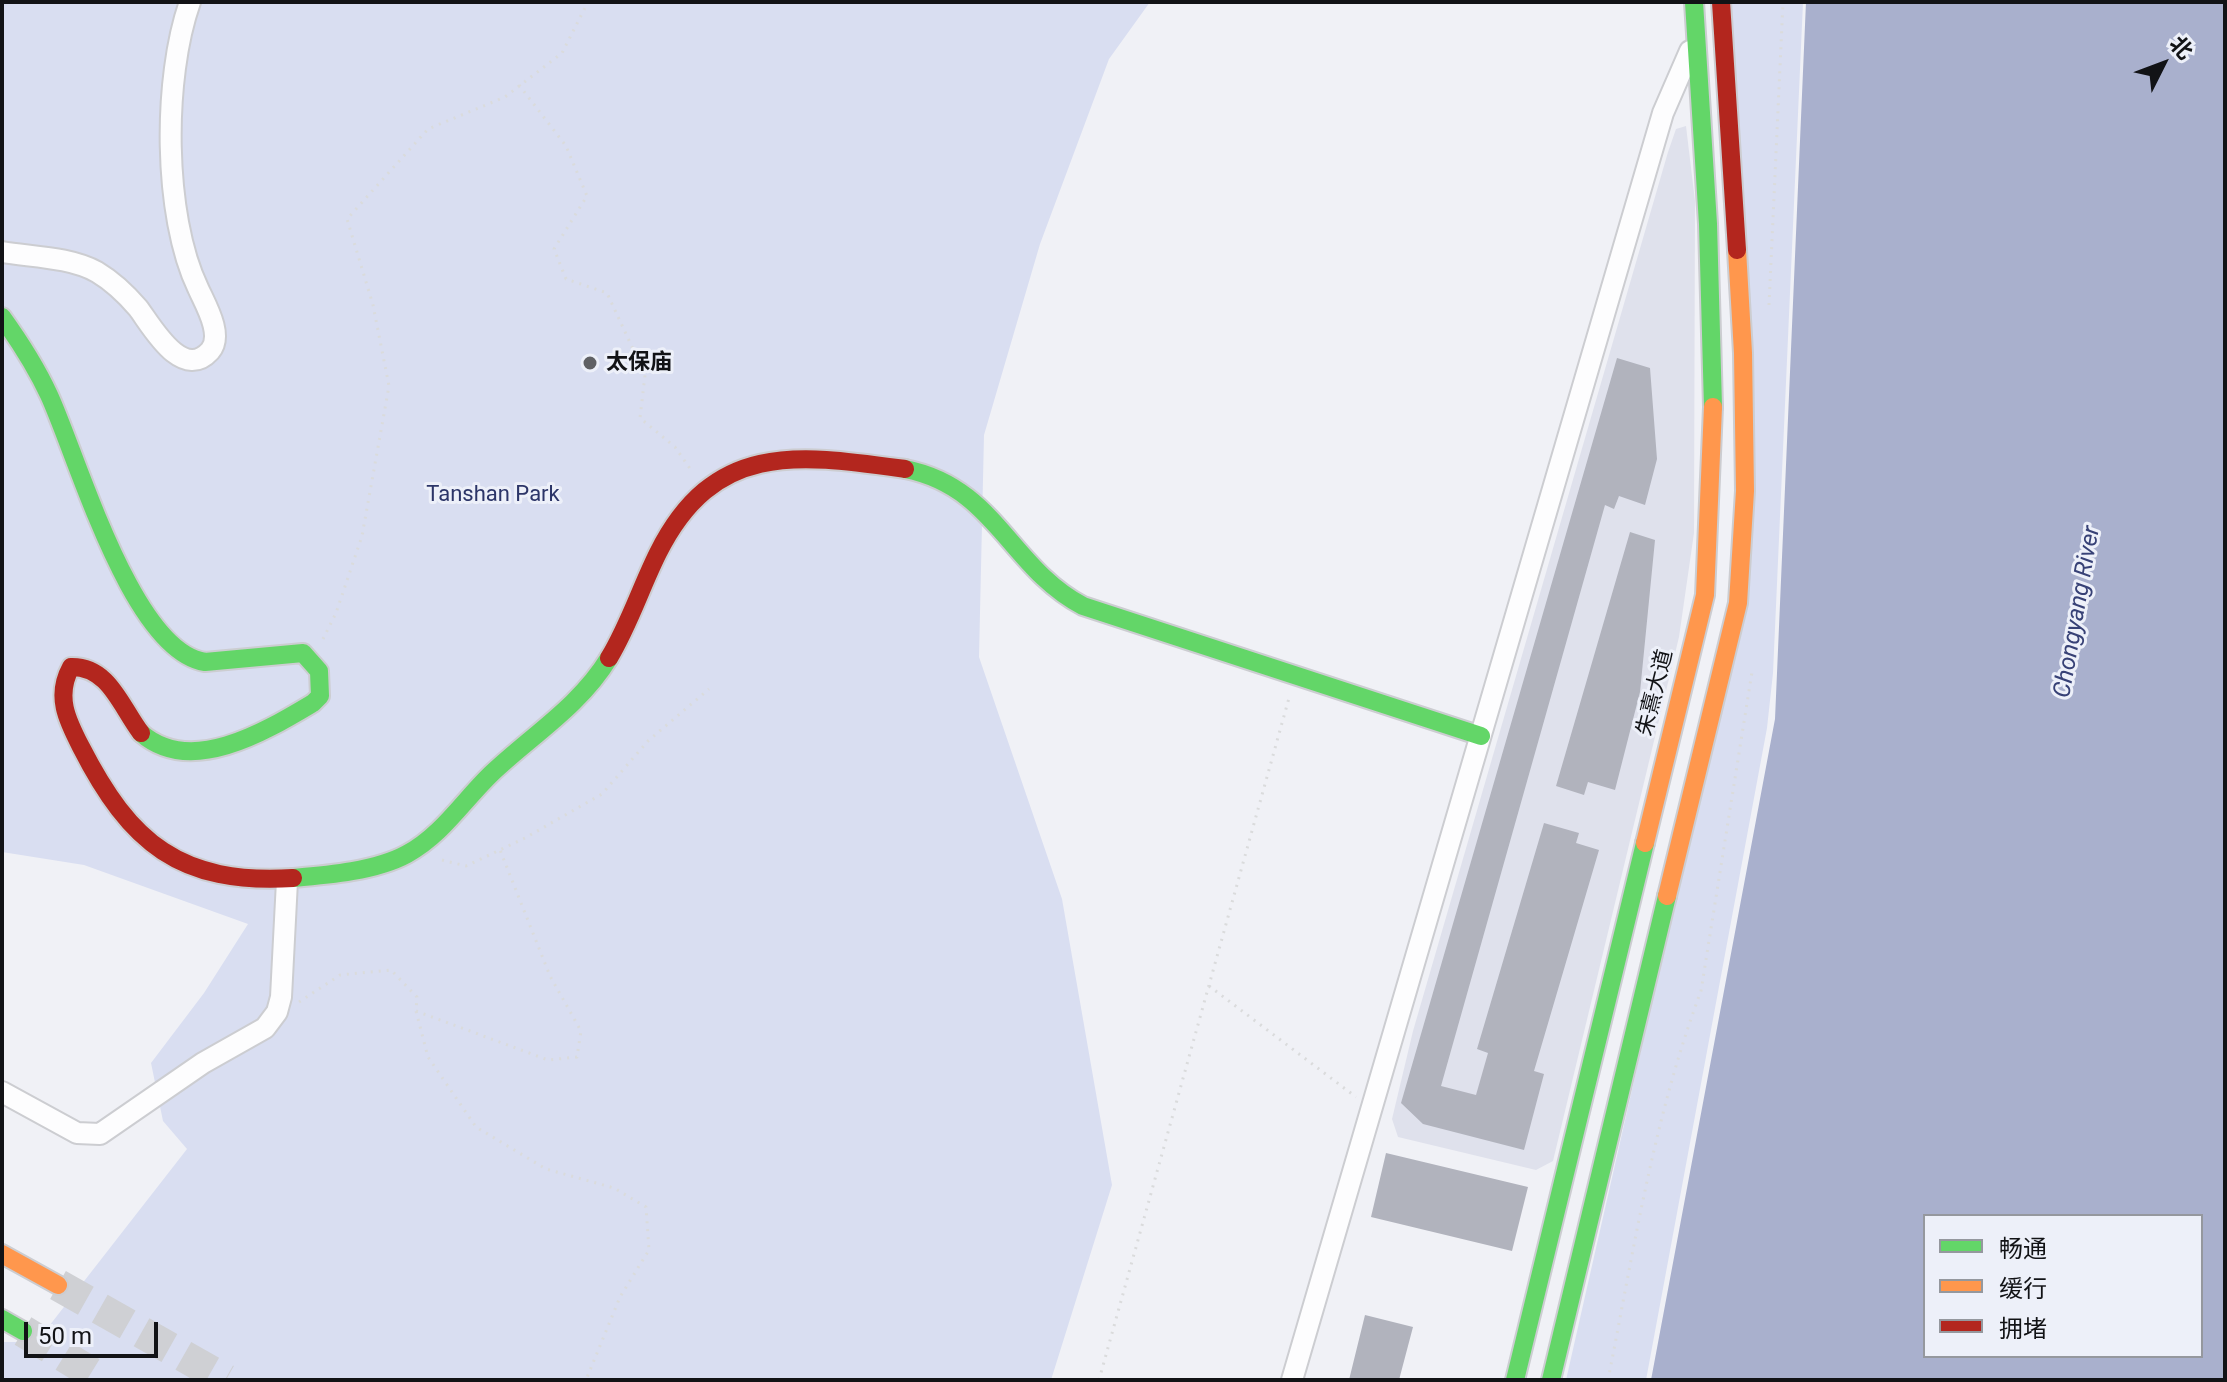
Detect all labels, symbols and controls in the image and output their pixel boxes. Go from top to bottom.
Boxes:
north arrow [2123,24,2203,104]
text: 北 [2165,31,2198,64]
place label: 太保庙 [606,350,672,376]
marker: 太保庙 [581,354,599,372]
park label: Tanshan Park [426,482,560,508]
water label: Chongyang River [2049,524,2107,700]
street label: 朱熹大道 [1633,647,1679,739]
legend [1923,1214,2203,1358]
text: 畅通 [1999,1235,2047,1263]
text: 缓行 [1999,1275,2047,1303]
scale bar [28,1306,162,1356]
text: 拥堵 [1999,1315,2047,1343]
text: 50 m [38,1322,92,1350]

